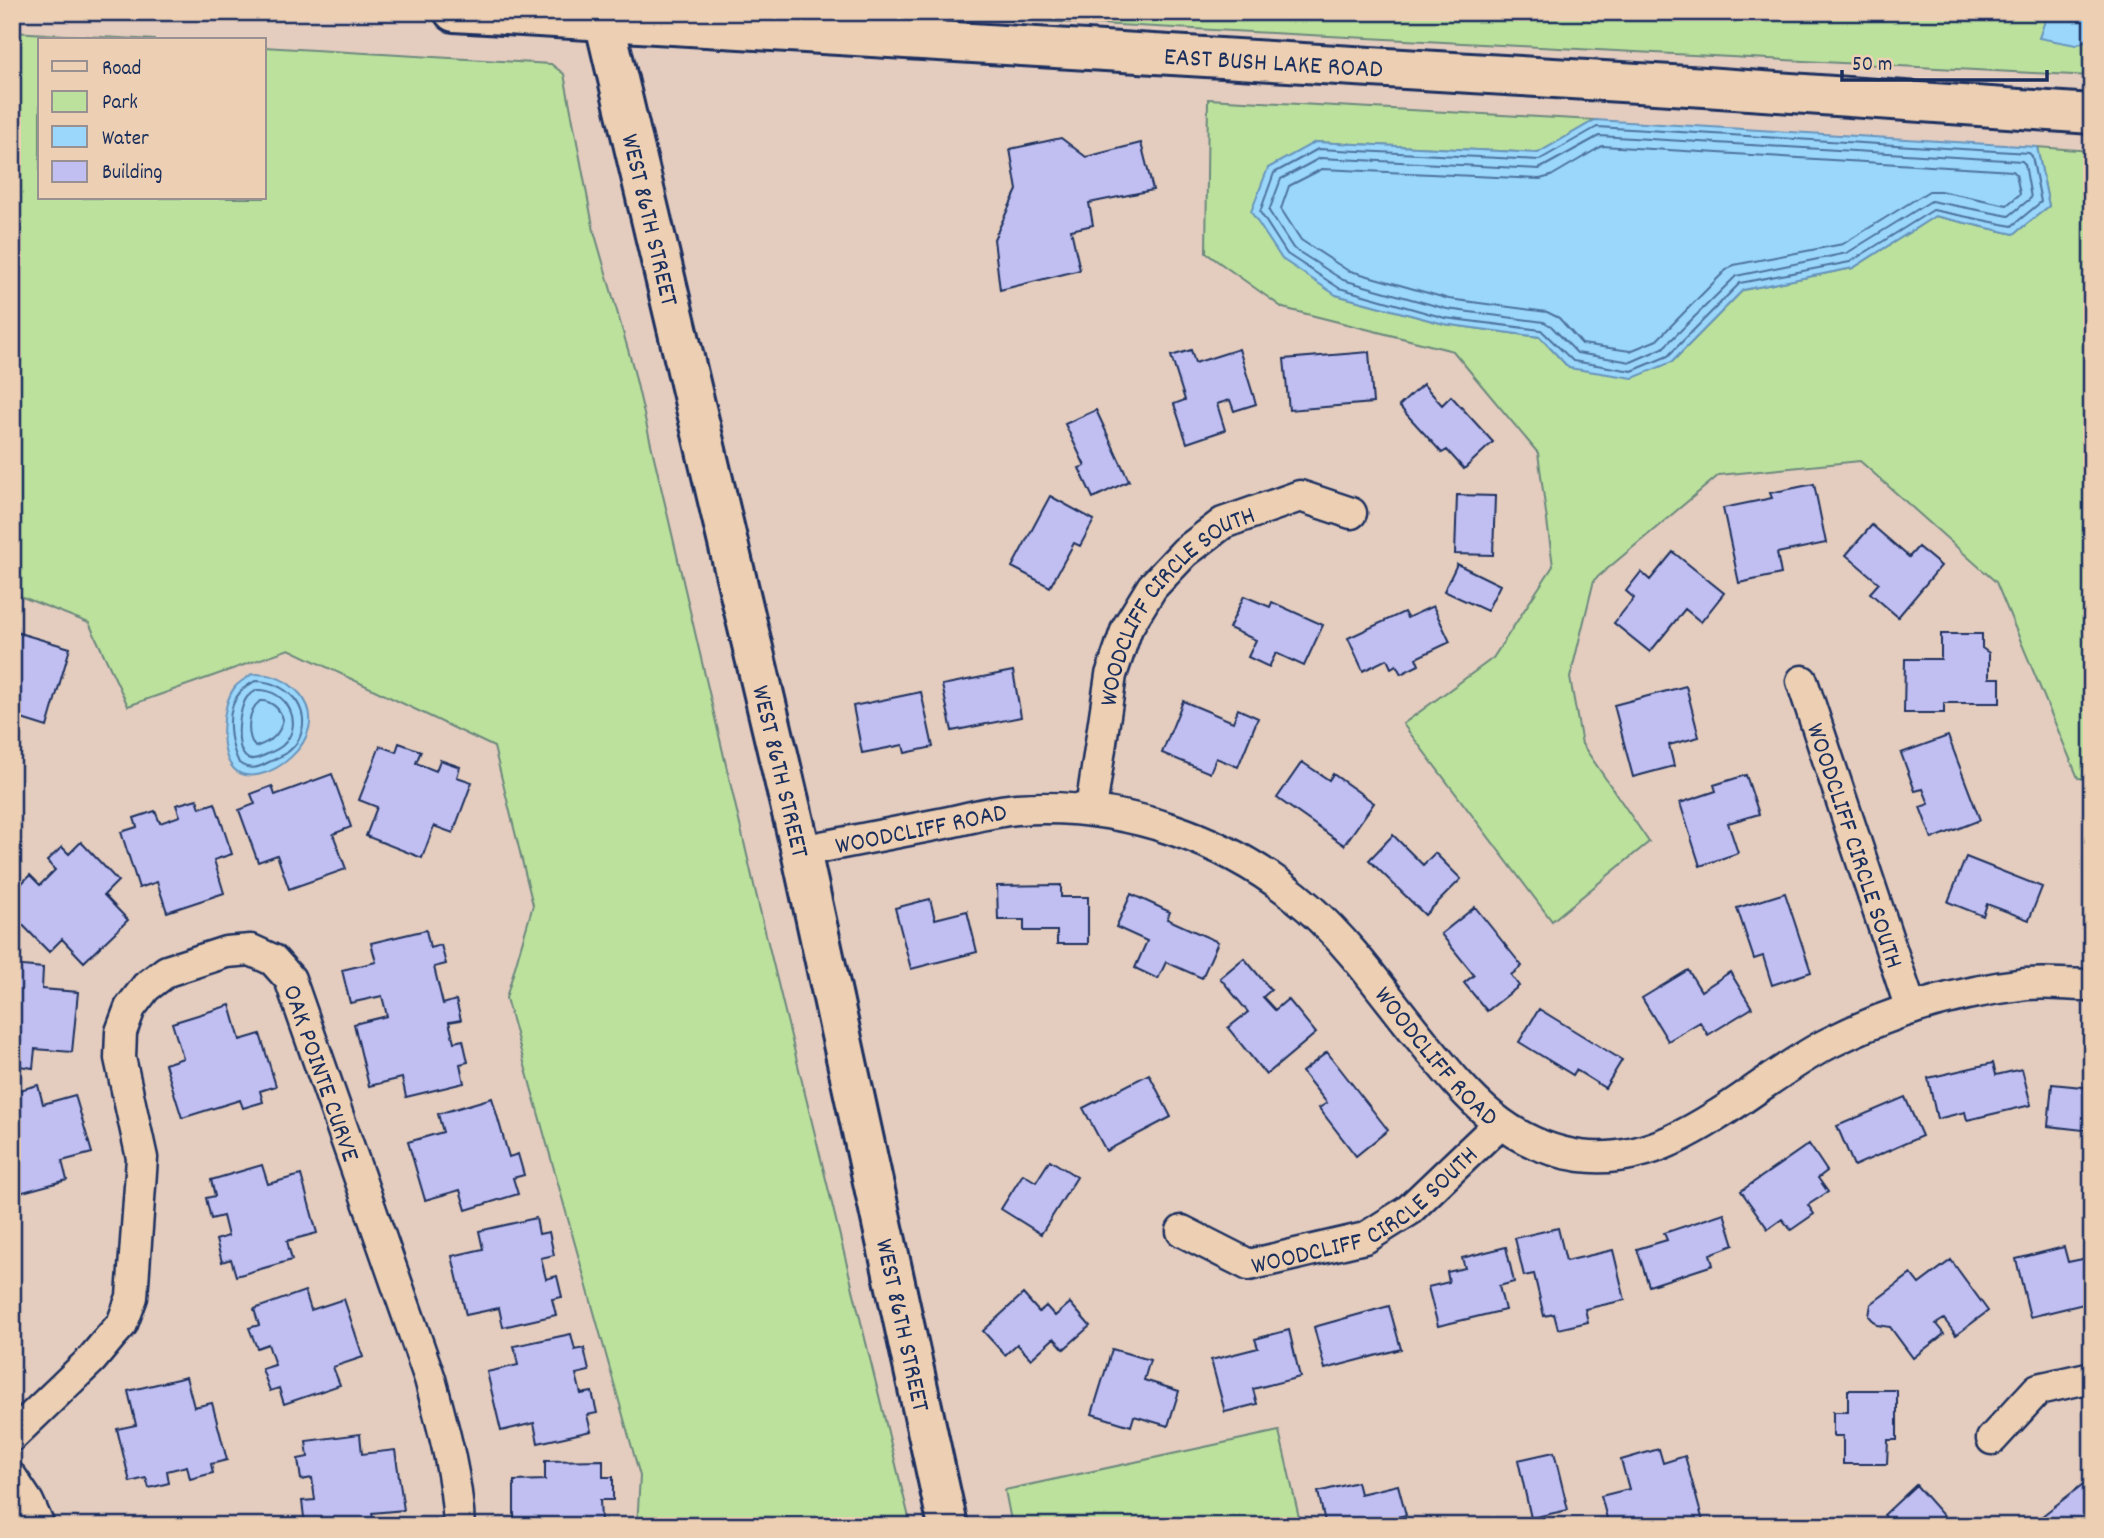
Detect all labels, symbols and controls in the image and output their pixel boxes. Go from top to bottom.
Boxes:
legend [38,38,266,200]
scale bar [1842,38,2046,82]
street label: EAST BUSH LAKE ROAD [1163,40,1384,90]
text: 50 m [1852,51,1892,81]
text: Road [102,55,141,85]
text: Park [102,89,138,119]
text: Water [102,125,149,155]
street label: WEST 86TH STREET [610,130,686,311]
text: Building [102,159,162,189]
street label: WOODCLIFF CIRCLE SOUTH [1092,498,1261,709]
street label: WEST 86TH STREET [740,682,817,862]
street label: WOODCLIFF CIRCLE SOUTH [1795,719,1911,974]
street label: WOODCLIFF ROAD [832,795,1010,866]
street label: WOODCLIFF ROAD [1364,979,1505,1137]
street label: OAK POINTE CURVE [271,980,368,1168]
street label: WOODCLIFF CIRCLE SOUTH [1248,1138,1488,1286]
street label: WEST 86TH STREET [864,1236,938,1416]

